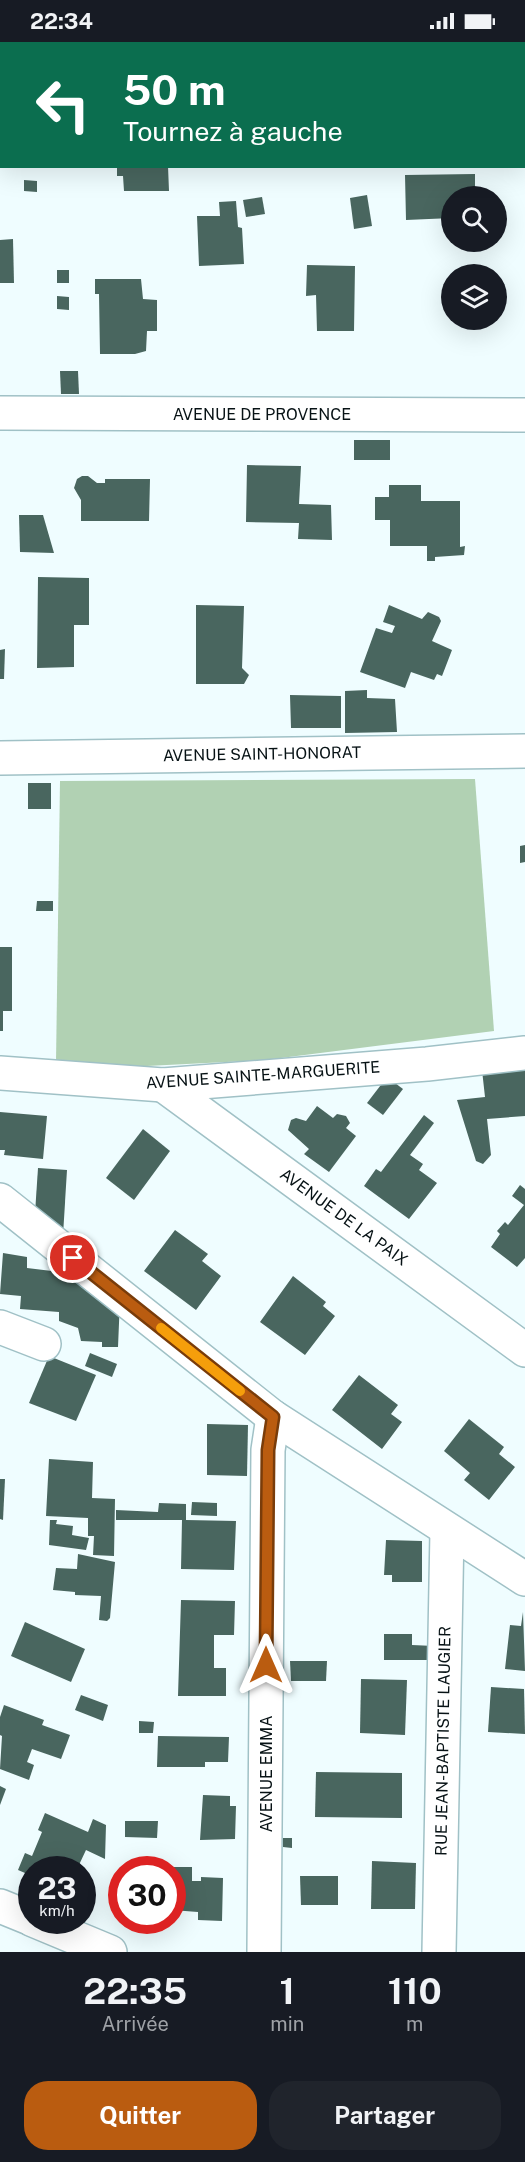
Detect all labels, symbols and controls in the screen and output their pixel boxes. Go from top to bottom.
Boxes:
text: 22:34 [30,8,93,34]
text: 50 m [123,65,226,114]
icon: left [24,66,102,144]
text: Tournez à gauche [123,115,343,147]
map controls [441,186,507,330]
button: search [441,186,507,252]
button: layers [441,264,507,330]
street label: AVENUE DE PROVENCE [173,405,351,424]
street label: AVENUE SAINT-HONORAT [163,743,362,765]
street label: AVENUE SAINTE-MARGUERITE [145,1057,381,1093]
street label: AVENUE DE LA PAIX [276,1164,412,1270]
pin [47,1232,98,1283]
icon: arrive [56,1241,89,1274]
street label: RUE JEAN-BAPTISTE LAUGIER [431,1626,455,1856]
position arrow [234,1633,298,1697]
street label: AVENUE EMMA [257,1715,276,1833]
speed limit sign: 30 [108,1856,186,1934]
text: 23 [37,1870,77,1906]
text: km/h [39,1902,75,1919]
text: 22:35 [83,1970,187,2012]
text: 1 [280,1970,295,2012]
text: 110 [388,1970,442,2012]
text: Arrivée [102,2012,169,2036]
text: min [270,2012,304,2036]
text: m [406,2012,423,2036]
button: Quitter [24,2081,257,2150]
button: Partager [269,2081,501,2150]

